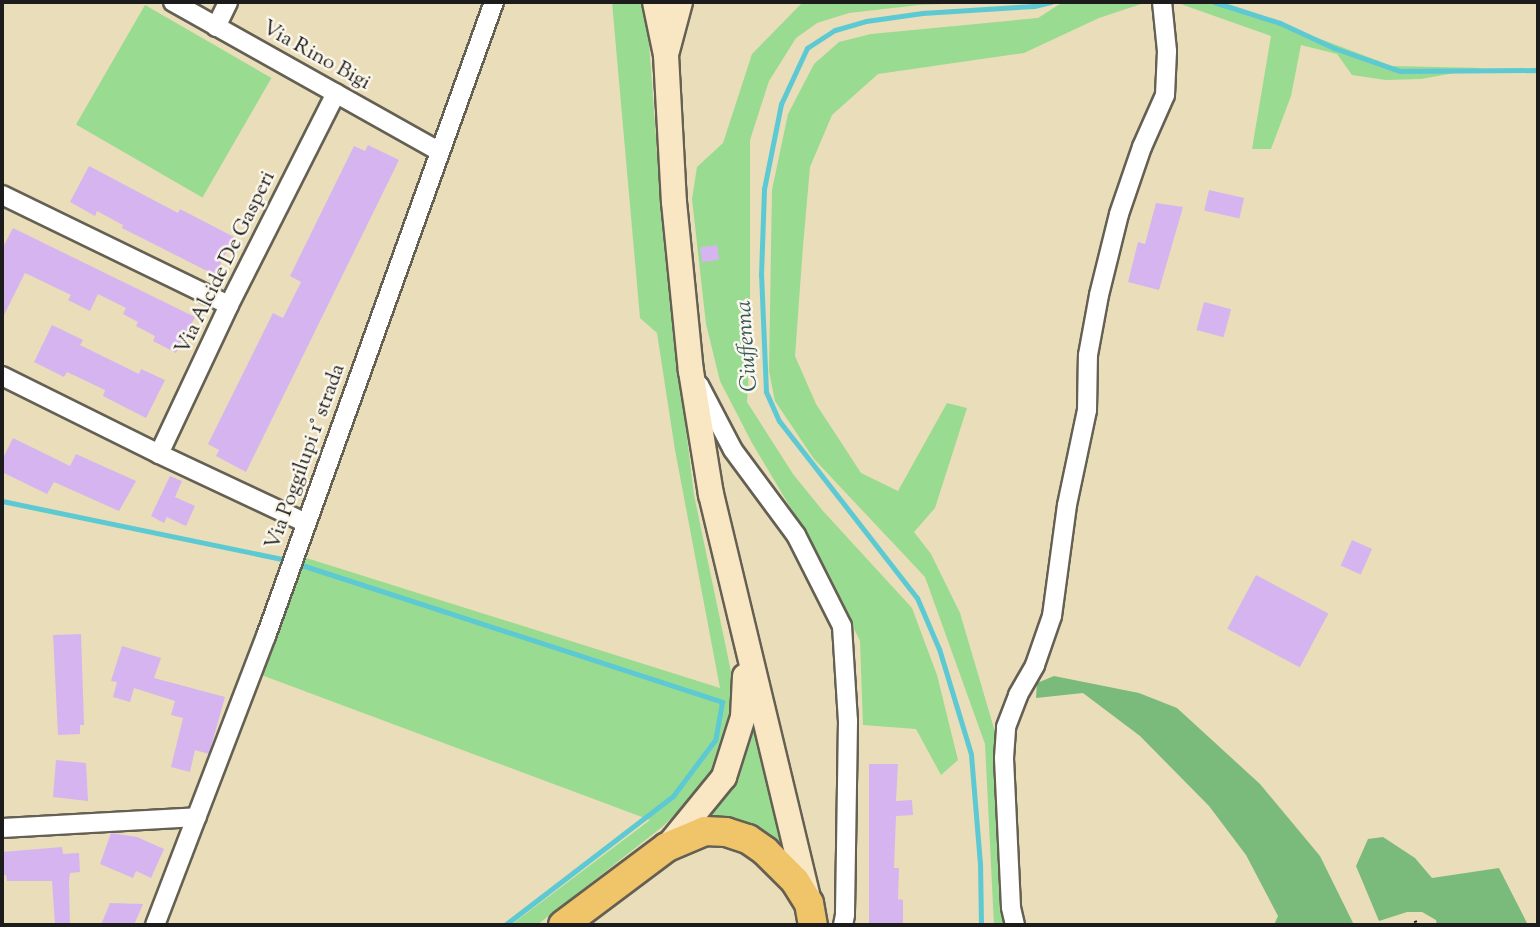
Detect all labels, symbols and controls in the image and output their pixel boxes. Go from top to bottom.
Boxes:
street label: Via Rino Bigi [257,16,375,96]
street label: Via Alcide De Gasperi [171,167,281,359]
water label: Ciuffenna [731,299,765,393]
street label: Via Poggilupi 1° strada [261,361,351,553]

